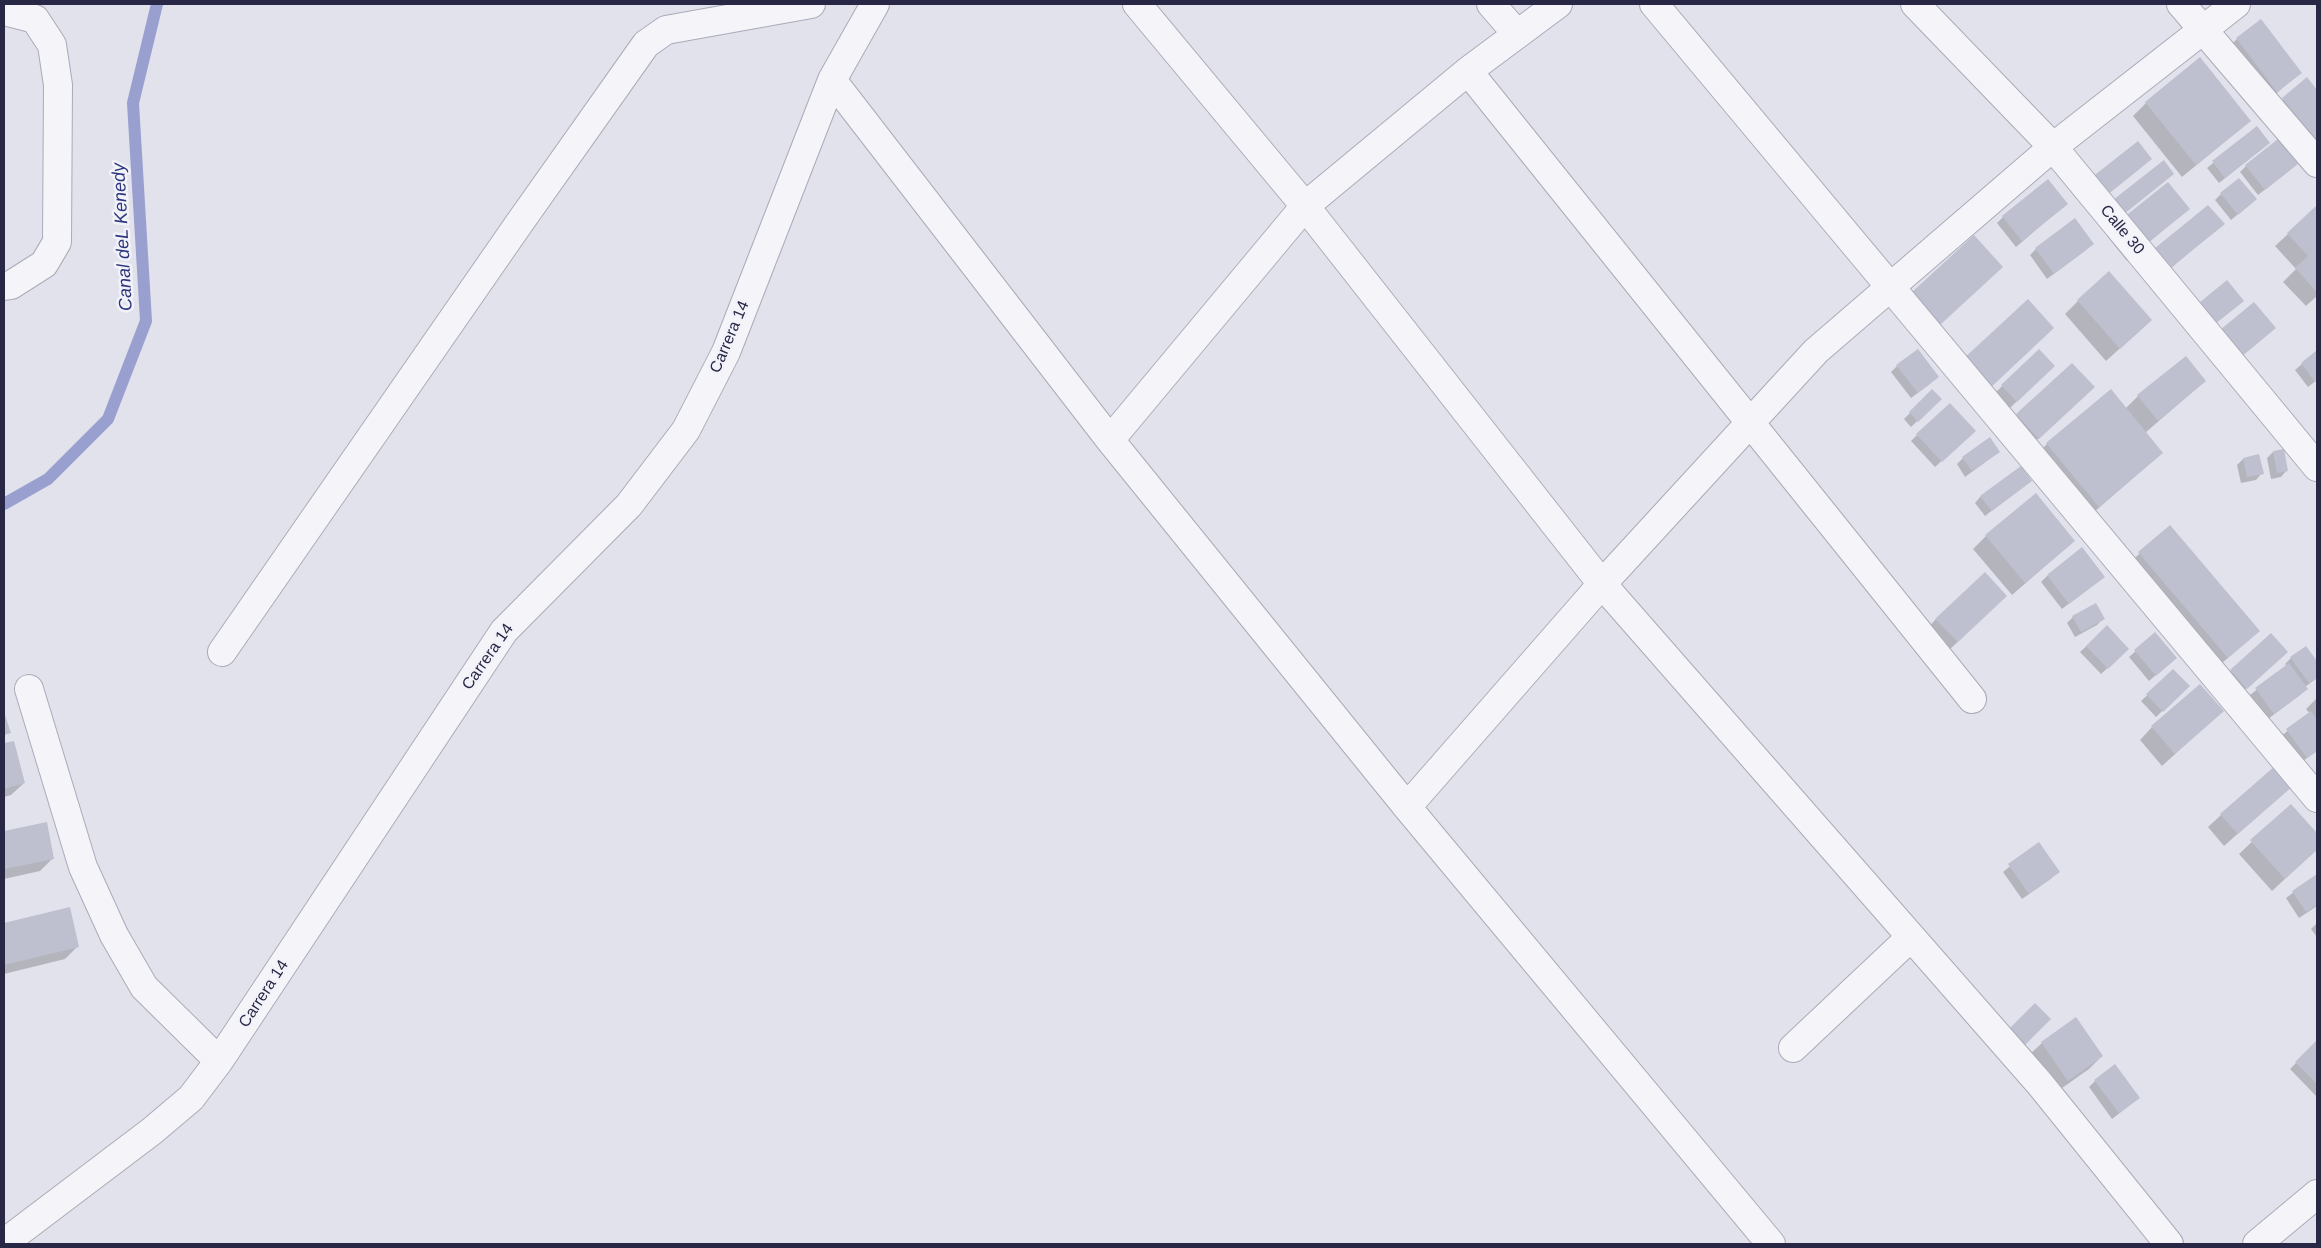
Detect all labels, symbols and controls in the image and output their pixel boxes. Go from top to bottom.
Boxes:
water label: Canal deL Kenedy [108,162,138,312]
street label: Calle 30 [2096,201,2148,259]
street label: Carrera 14 [706,298,754,376]
street label: Carrera 14 [458,620,518,694]
street label: Carrera 14 [235,957,293,1031]

